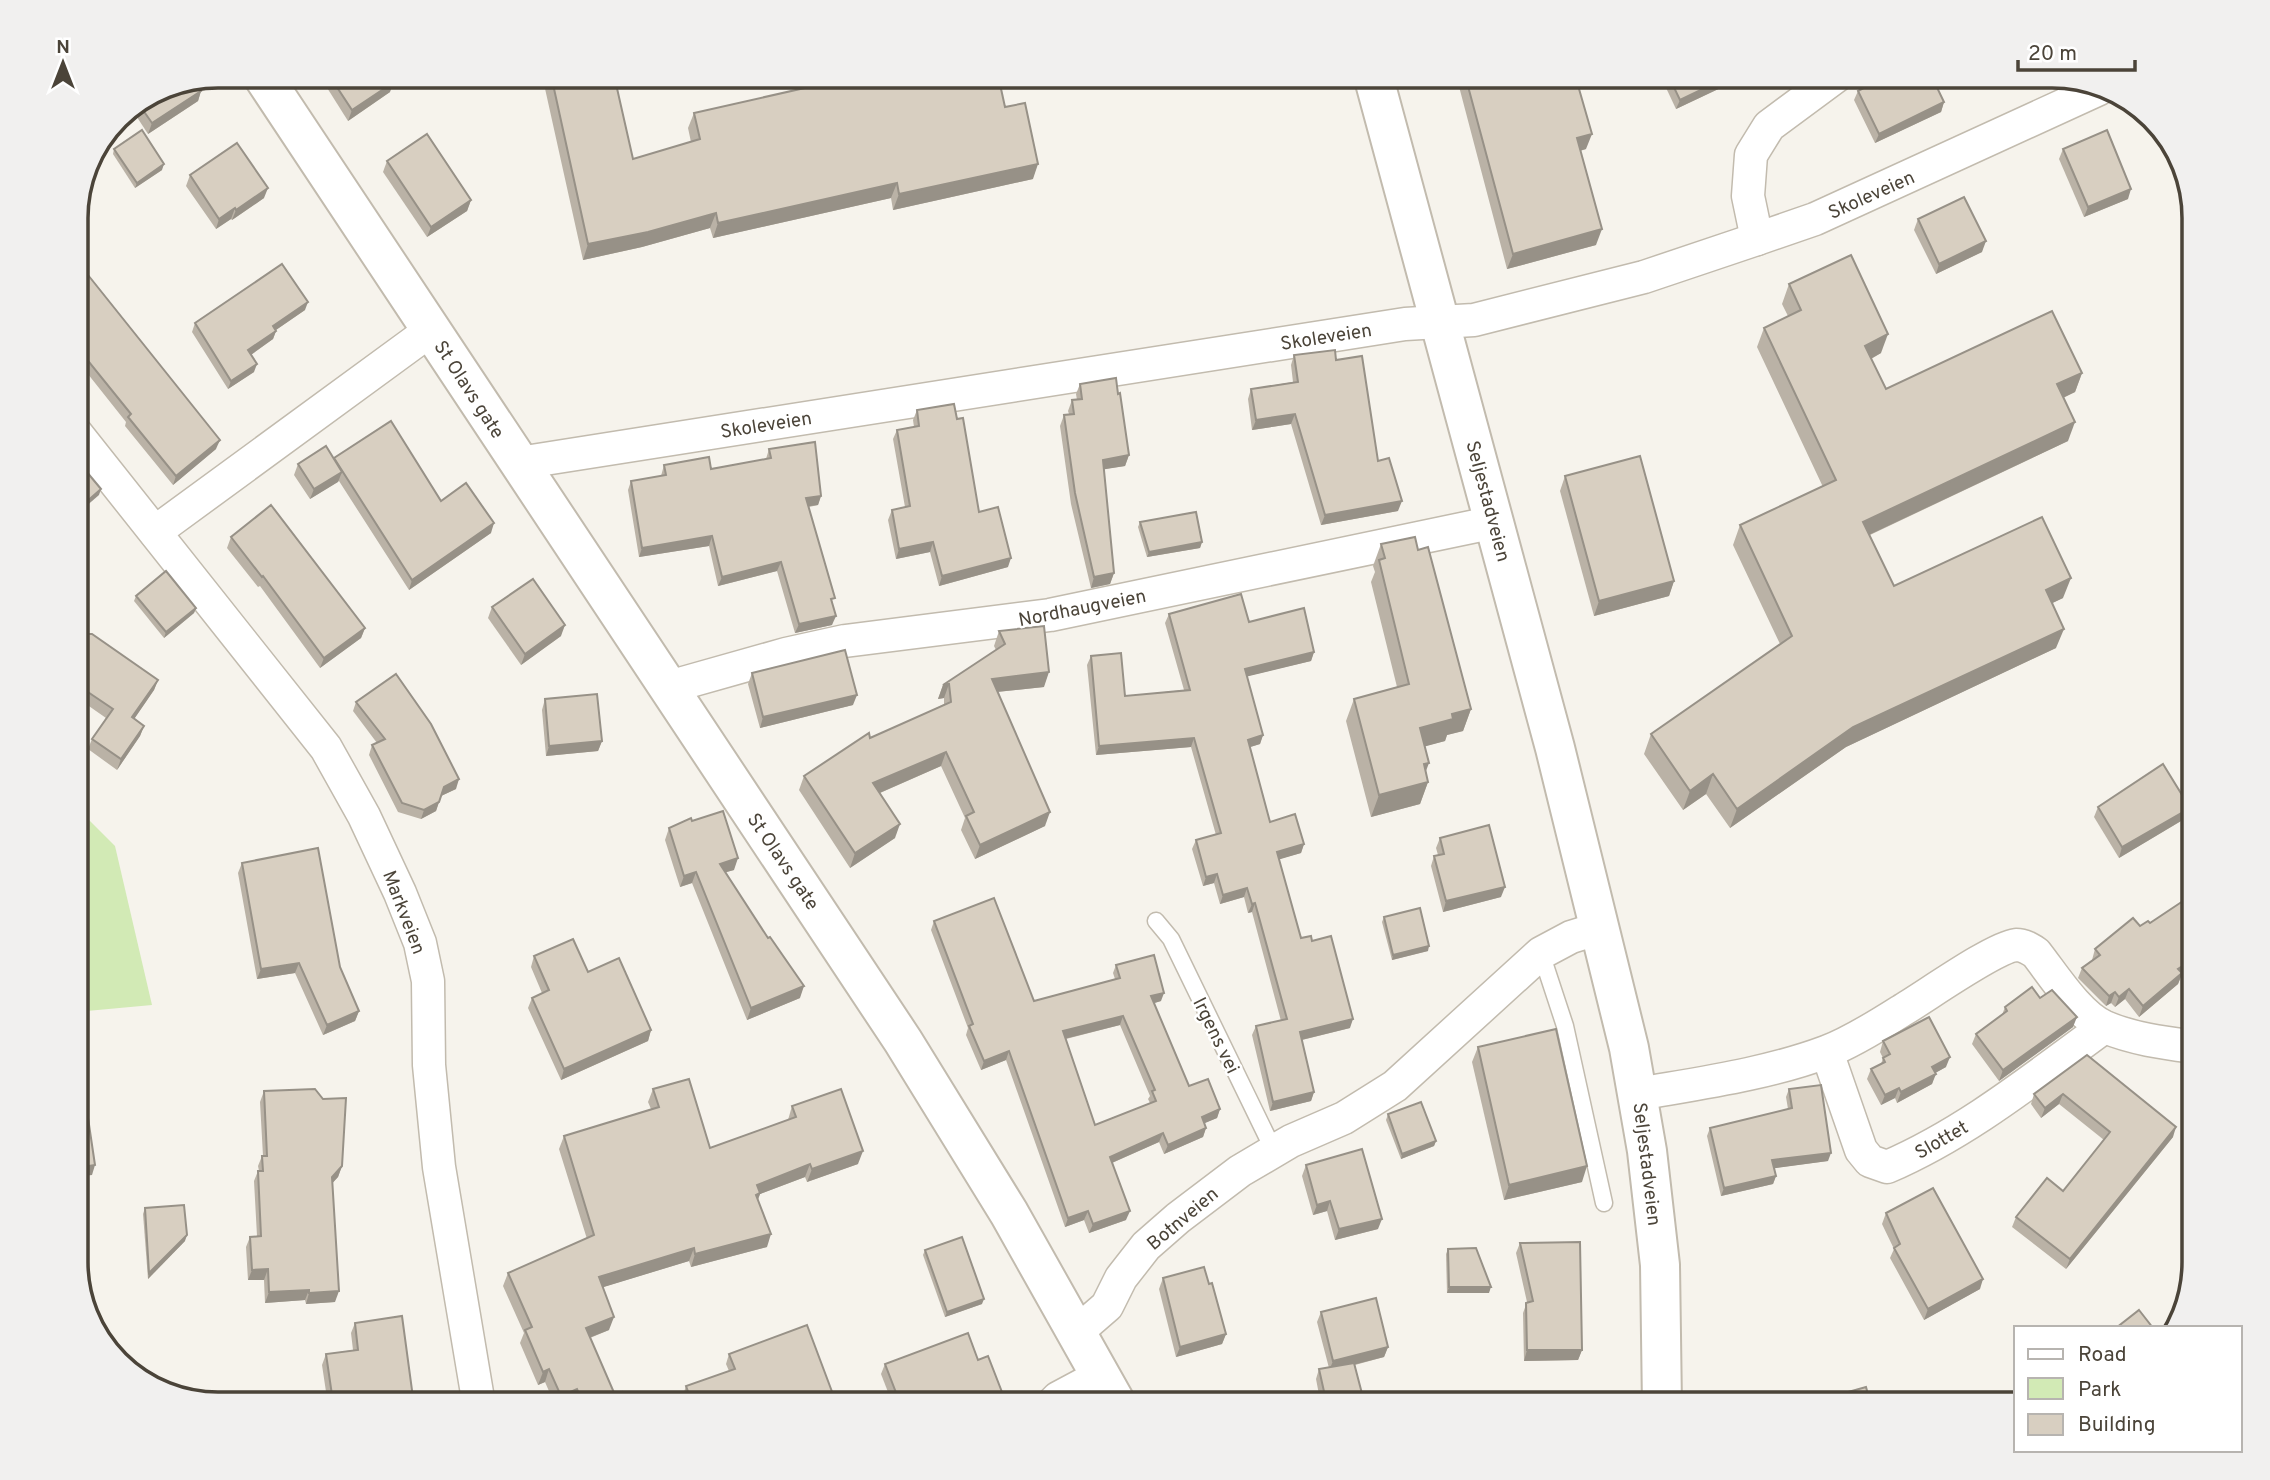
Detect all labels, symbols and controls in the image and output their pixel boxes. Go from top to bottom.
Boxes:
north arrow [28,28,98,98]
scale bar [2018,28,2135,72]
text: N [56,36,70,60]
text: 20 m [2028,41,2077,68]
street label: Skoleveien [1825,166,1919,226]
street label: Skoleveien [1279,319,1374,357]
street label: St Olavs gate [428,337,509,444]
street label: Skoleveien [719,407,814,445]
street label: Seljestadveien [1459,438,1515,565]
street label: Nordhaugveien [1016,585,1148,633]
street label: St Olavs gate [741,809,824,915]
street label: Markveien [376,867,430,958]
street label: Irgens vei [1186,994,1244,1078]
street label: Seljestadveien [1627,1101,1665,1227]
street label: Slottet [1911,1116,1973,1166]
street label: Botnveien [1143,1183,1224,1256]
legend [2014,1326,2242,1452]
text: Road [2078,1342,2127,1369]
text: Park [2078,1377,2121,1404]
text: Building [2078,1412,2156,1439]

